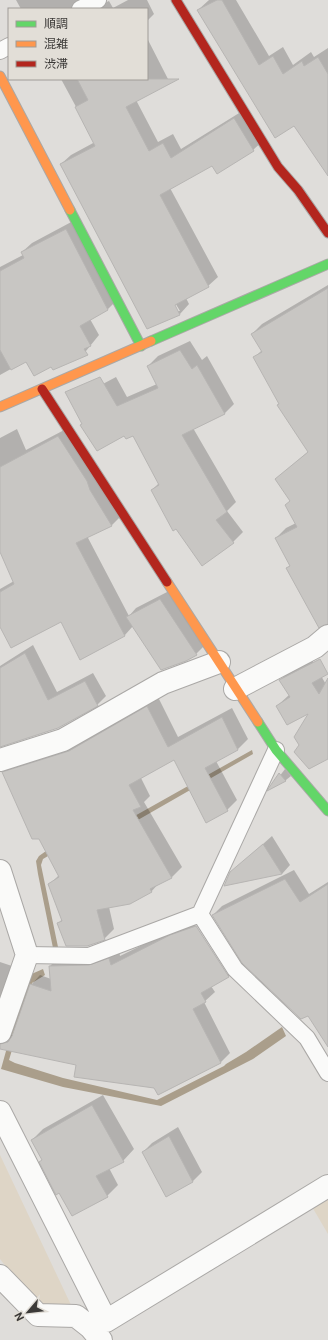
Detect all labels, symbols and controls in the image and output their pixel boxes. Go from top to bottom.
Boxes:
legend [8,8,148,80]
text: 順調 [44,17,68,31]
text: 混雑 [44,37,68,51]
text: 渋滞 [44,57,68,71]
north arrow [8,1292,48,1332]
text: N [12,1310,27,1323]

